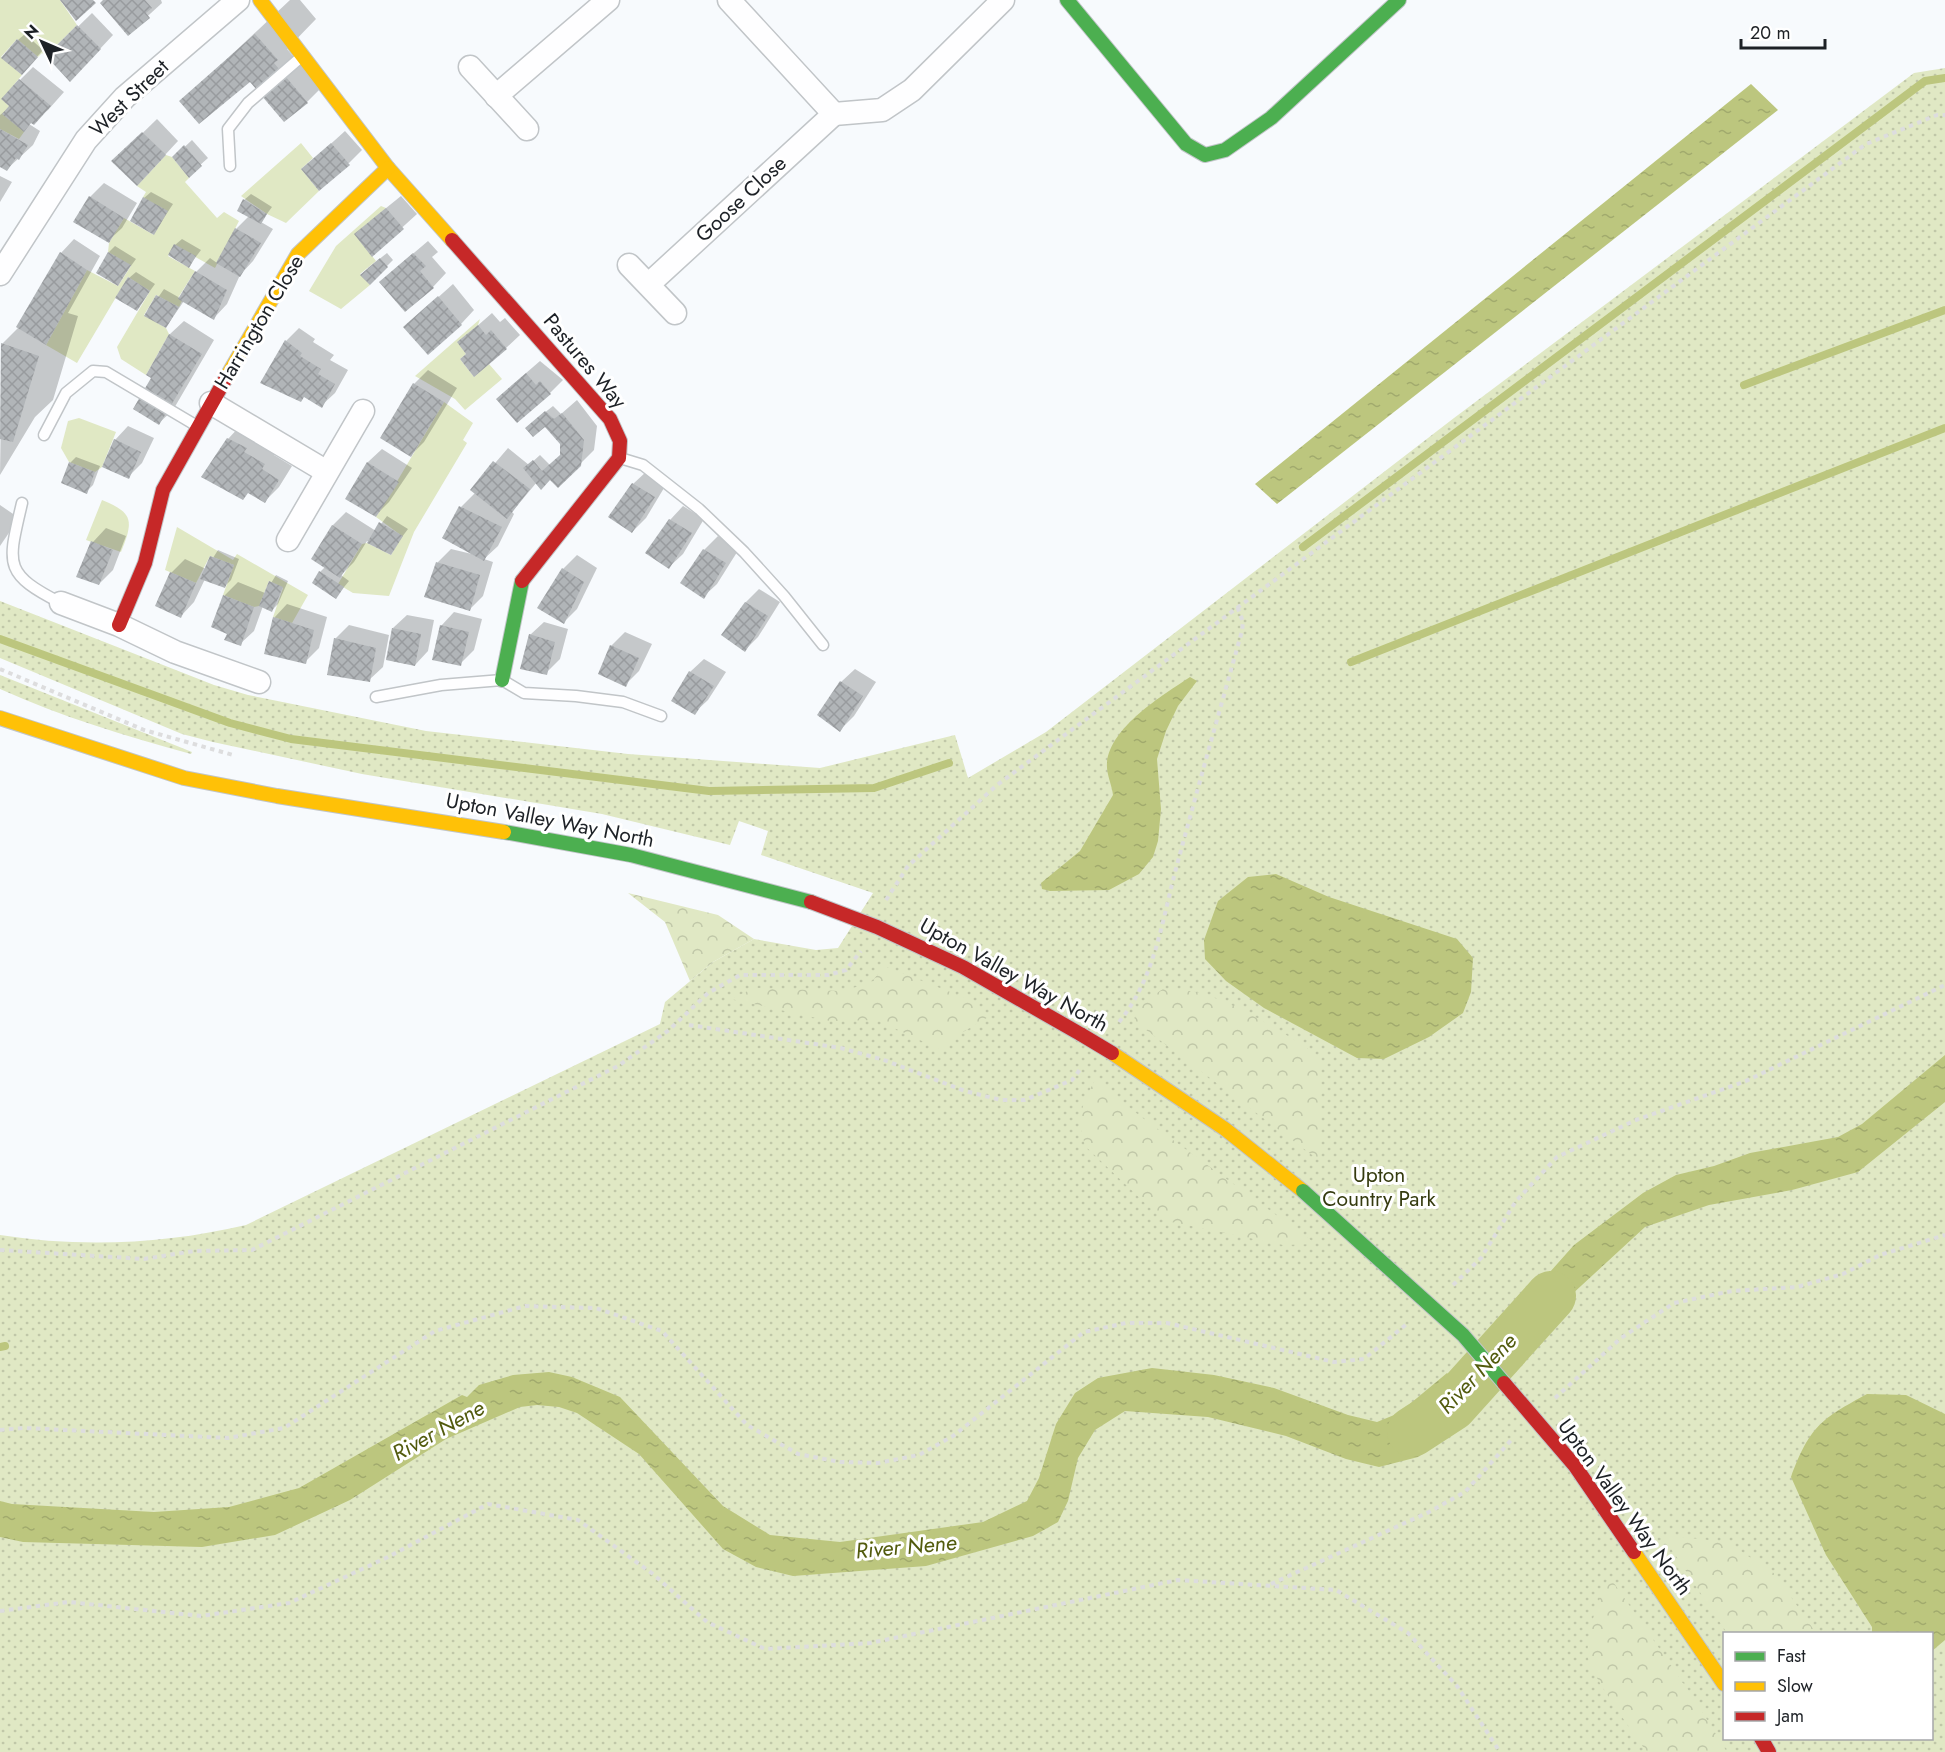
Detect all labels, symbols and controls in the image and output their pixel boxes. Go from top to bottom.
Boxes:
north arrow [12,12,72,72]
scale bar [1741,12,1825,50]
text: N [19,19,44,44]
text: 20 m [1750,20,1790,46]
street label: West Street [83,53,175,143]
street label: Goose Close [689,149,793,249]
street label: Harrington Close [207,249,311,395]
street label: Pastures Way [536,307,634,416]
street label: Upton Valley Way North [443,785,657,855]
street label: Upton Valley Way North [914,911,1114,1039]
park label: Upton Country Park [1322,1160,1437,1214]
water label: River Nene [1430,1325,1524,1421]
water label: River Nene [386,1391,490,1469]
street label: Upton Valley Way North [1551,1413,1699,1601]
water label: River Nene [854,1526,958,1566]
legend [1723,1632,1933,1740]
text: Fast [1777,1643,1806,1669]
text: Slow [1777,1673,1814,1699]
text: Jam [1775,1703,1804,1729]

